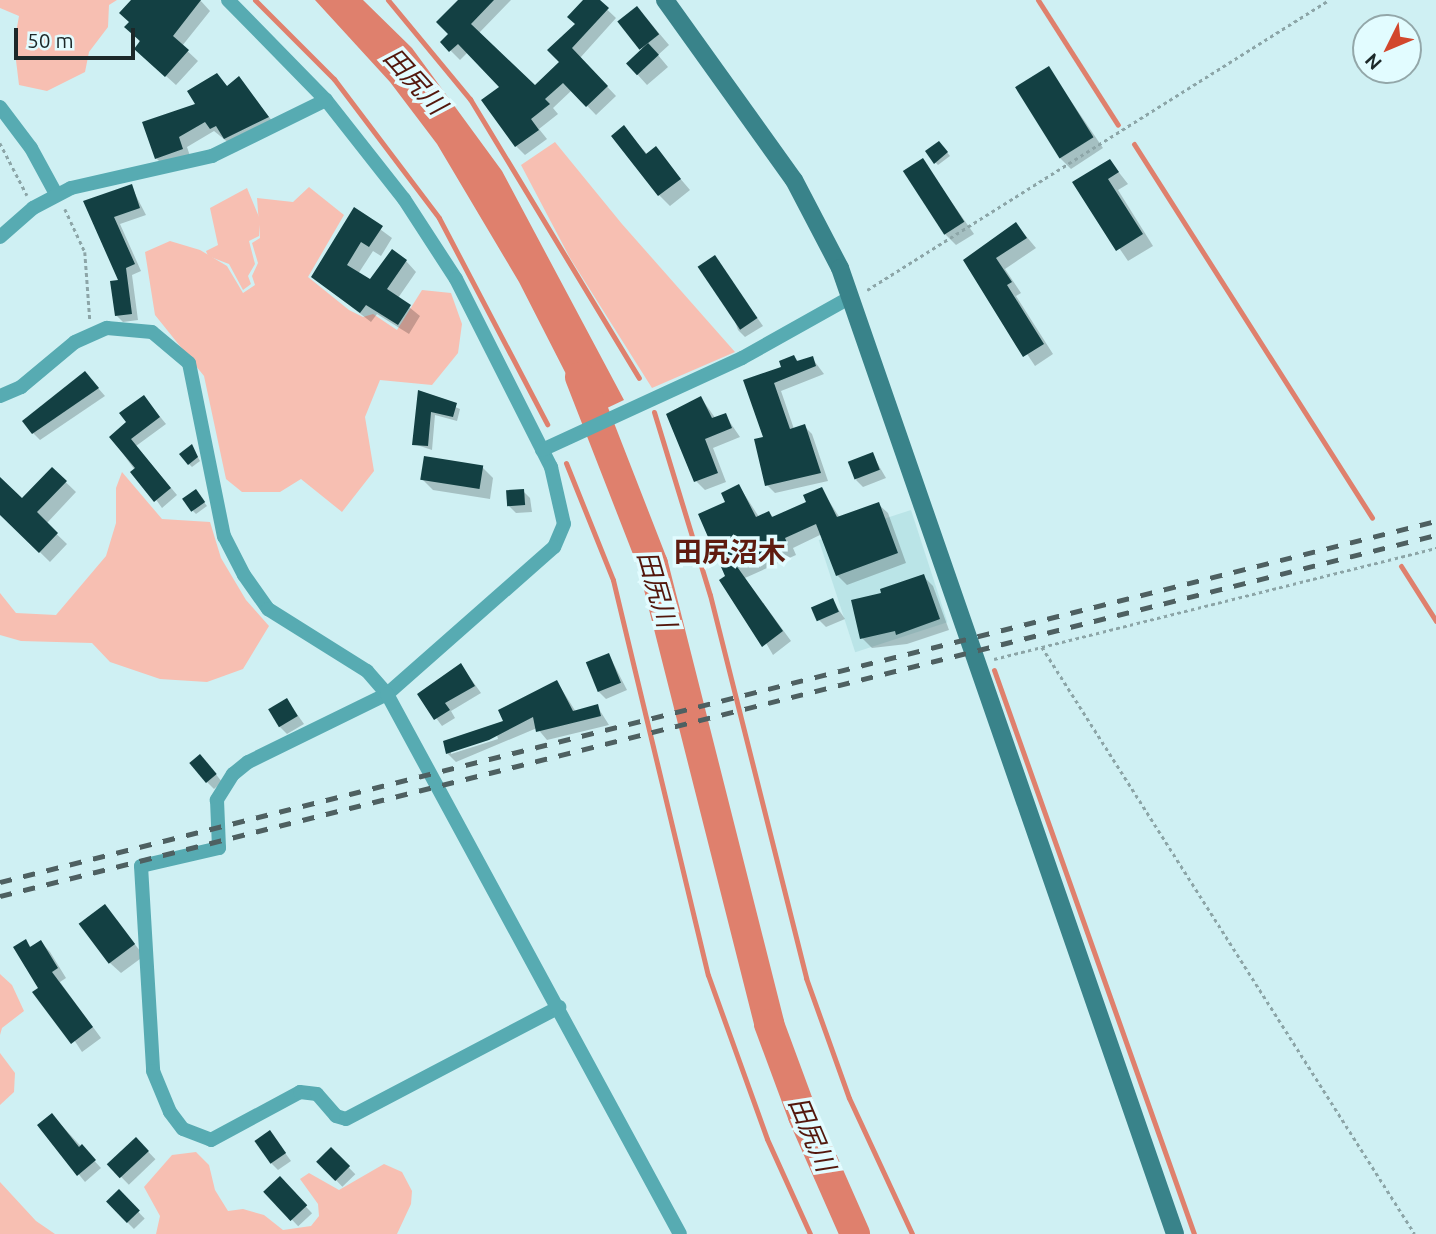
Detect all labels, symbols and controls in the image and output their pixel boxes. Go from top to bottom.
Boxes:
scale bar [18,14,138,58]
north arrow [1352,14,1422,84]
text: 50 m [27,28,74,52]
water label: 田尻川 [377,42,453,120]
text: N [1360,49,1386,75]
district label: 田尻沼木 [674,535,786,569]
water label: 田尻川 [631,547,683,631]
water label: 田尻川 [782,1092,842,1176]

